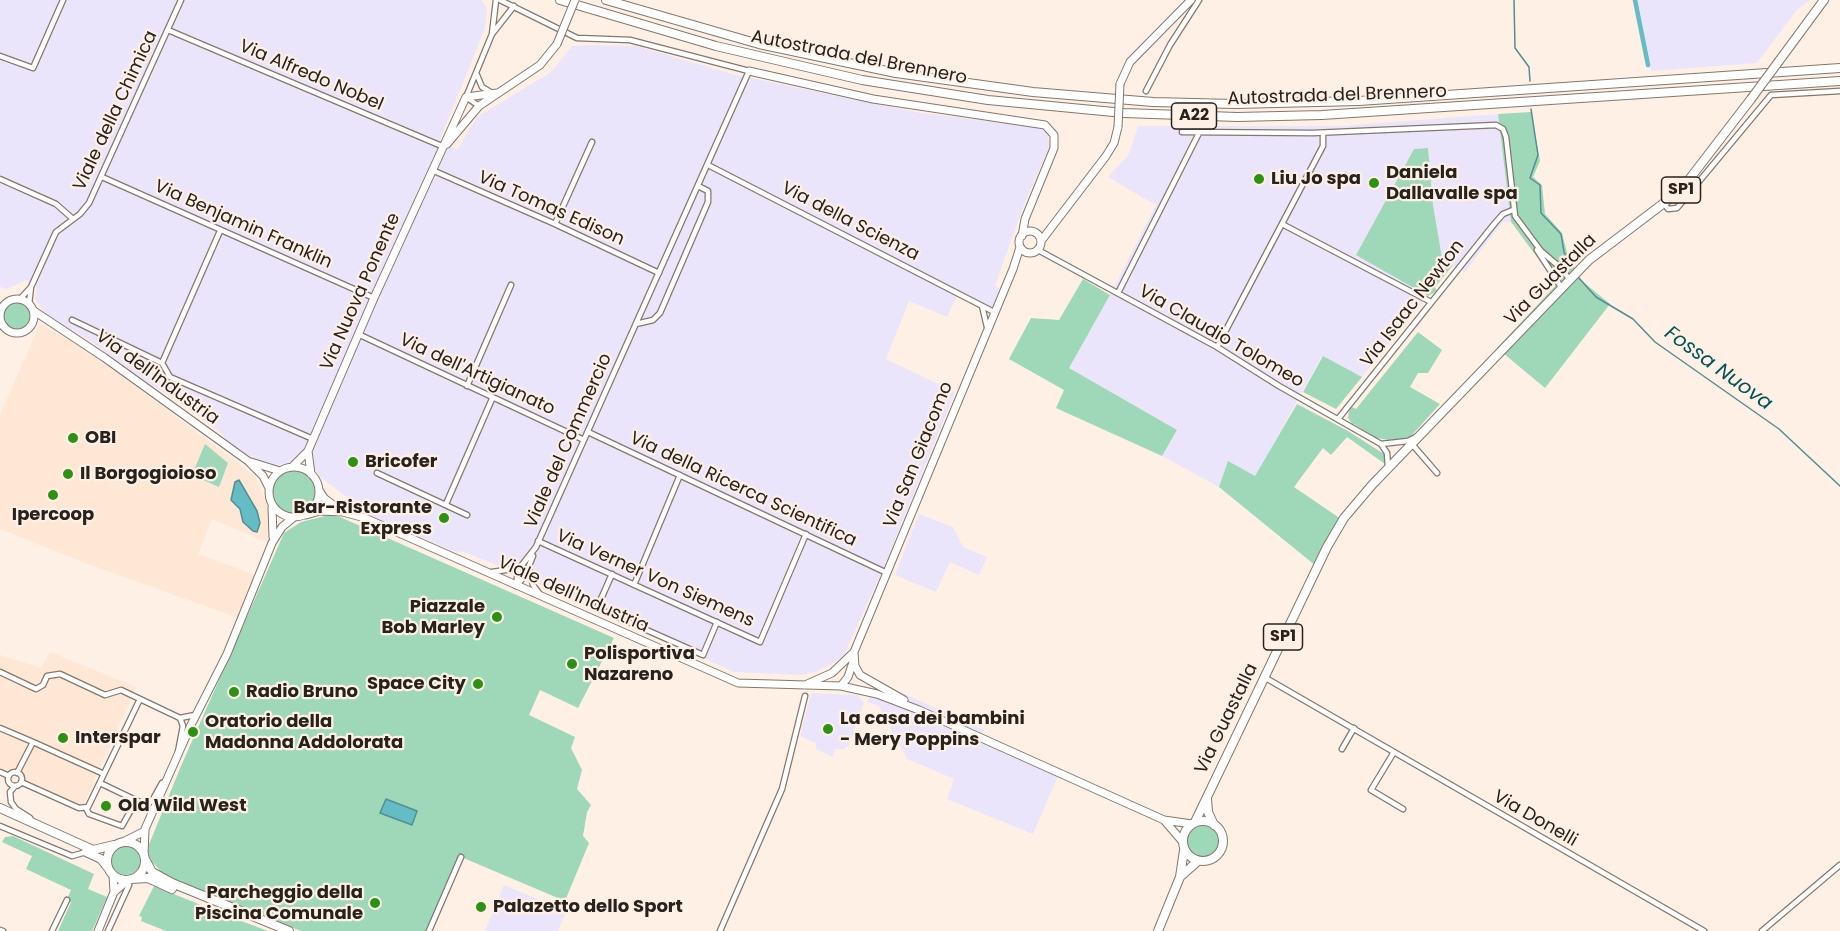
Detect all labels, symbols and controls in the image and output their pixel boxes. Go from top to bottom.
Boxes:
street label: Autostrada del Brennero [749,26,969,90]
street label: Viale della Chimica [69,27,163,195]
street label: Via Alfredo Nobel [236,36,386,116]
street label: Autostrada del Brennero [1227,81,1447,111]
road number: A22 [1172,103,1216,129]
place label: Daniela Dallavalle spa [1386,162,1518,204]
street label: Via Tomas Edison [474,167,628,251]
place label: Liu Jo spa [1271,168,1361,190]
marker: Liu Jo spa [1252,172,1266,186]
street label: Via Benjamin Franklin [151,176,335,274]
marker: Daniela Dallavalle spa [1367,176,1381,190]
road number: SP1 [1662,177,1700,203]
street label: Via della Scienza [778,178,922,266]
street label: Via Nuova Ponente [317,210,405,374]
street label: Via Guastalla [1501,230,1601,330]
street label: Via Isaac Newton [1357,236,1469,372]
street label: Via Claudio Tolomeo [1135,281,1307,393]
water label: Fossa Nuova [1659,322,1777,416]
street label: Via dell'Industria [91,326,223,430]
street label: Via dell'Artigianato [396,330,558,420]
street label: Viale del Commercio [521,350,617,532]
street label: Via San Giacomo [880,379,958,531]
place label: OBI [85,427,116,449]
street label: Via della Ricerca Scientifica [626,428,860,552]
marker: OBI [66,431,80,445]
place label: Bricofer [365,451,438,473]
marker: Bricofer [346,455,360,469]
place label: Il Borgogioioso [80,463,216,485]
marker: Il Borgogioioso [61,467,75,481]
marker: Ipercoop [46,488,60,502]
place label: Bar-Ristorante Express [293,497,432,540]
place label: Ipercoop [12,504,94,526]
marker: Bar-Ristorante Express [437,511,451,525]
street label: Via Verner Von Siemens [553,525,757,633]
street label: Viale dell'Industria [494,552,652,638]
place label: Piazzale Bob Marley [381,596,485,638]
marker: Piazzale Bob Marley [490,610,504,624]
road number: SP1 [1264,624,1302,650]
place label: Polisportiva Nazareno [584,643,695,686]
marker: Polisportiva Nazareno [565,657,579,671]
street label: Via Guastalla [1191,660,1263,778]
place label: Space City [367,673,466,695]
marker: Space City [471,677,485,691]
place label: Radio Bruno [246,681,358,703]
marker: Radio Bruno [227,685,241,699]
place label: La casa dei bambini - Mery Poppins [840,708,1025,750]
place label: Oratorio della Madonna Addolorata [205,711,403,754]
marker: La casa dei bambini - Mery Poppins [821,722,835,736]
marker: Oratorio della Madonna Addolorata [186,725,200,739]
place label: Interspar [75,727,161,749]
marker: Interspar [56,731,70,745]
street label: Via Donelli [1489,786,1581,852]
place label: Old Wild West [118,795,246,817]
marker: Old Wild West [99,799,113,813]
place label: Parcheggio della Piscina Comunale [195,882,363,924]
marker: Parcheggio della Piscina Comunale [368,896,382,910]
place label: Palazetto dello Sport [493,896,683,918]
marker: Palazetto dello Sport [474,900,488,914]

